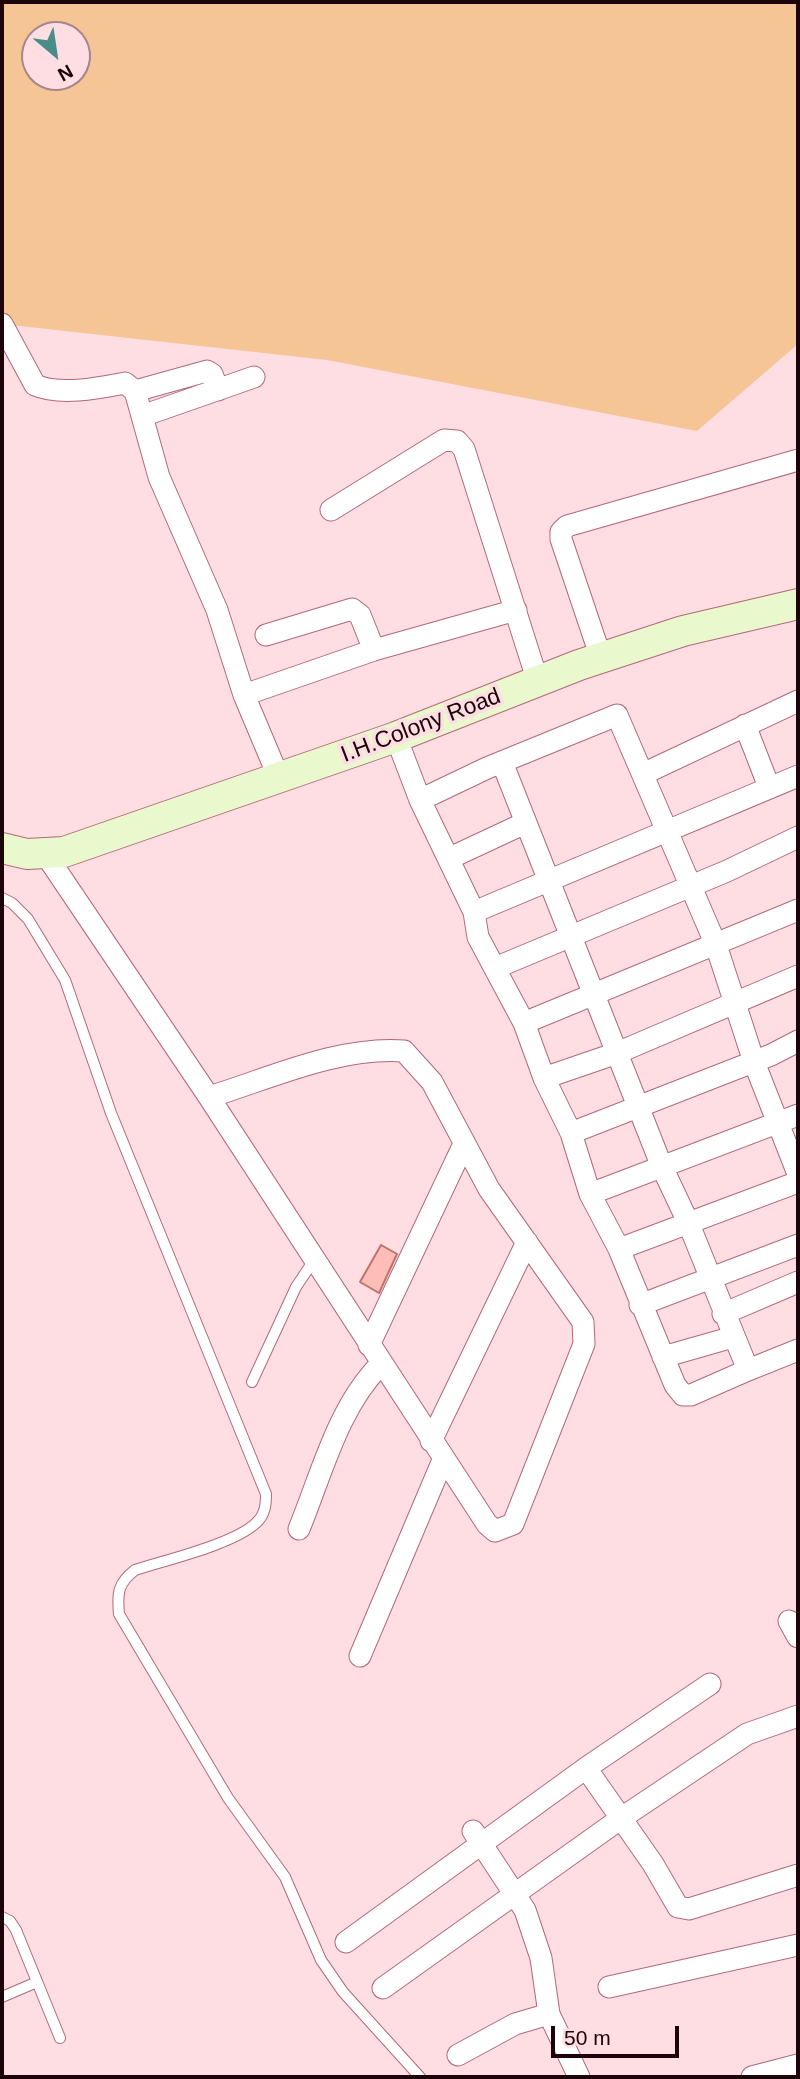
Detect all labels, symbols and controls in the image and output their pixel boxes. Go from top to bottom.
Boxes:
north arrow [21,21,91,91]
text: N [54,61,77,86]
street label: I.H.Colony Road [337,683,505,769]
scale bar [555,2012,683,2056]
text: 50 m [564,2026,611,2049]

